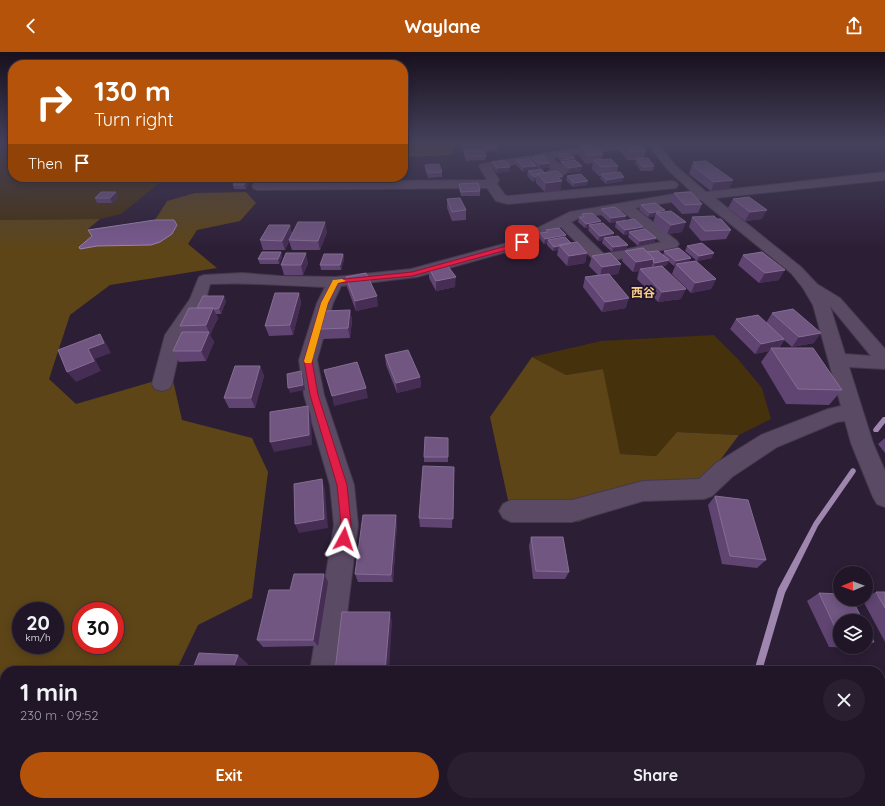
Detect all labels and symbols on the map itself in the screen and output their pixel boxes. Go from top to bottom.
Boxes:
pin [505,225,539,259]
district label: 西谷 [631,285,655,300]
position arrow [323,518,365,560]
north arrow [833,566,873,606]
speed limit sign: 30 [72,602,124,654]

